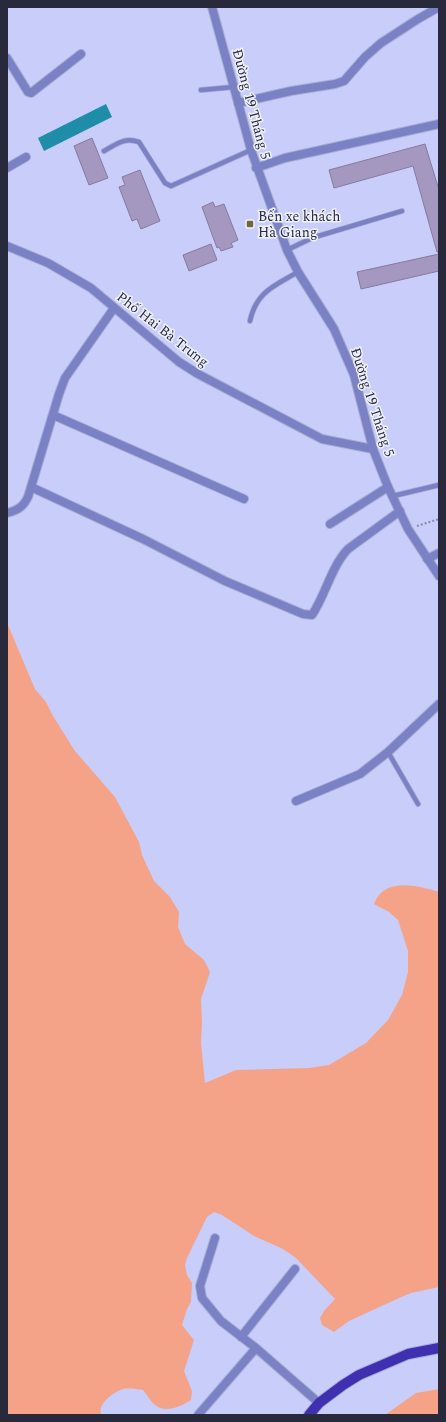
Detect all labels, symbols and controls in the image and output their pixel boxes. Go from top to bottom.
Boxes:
street label: Đường 19 Tháng 5 [227,47,276,162]
place label: Bến xe khách Hà Giang [258,206,340,243]
marker: Bến xe khách Hà Giang [245,219,255,229]
street label: Phố Hai Bà Trưng [112,287,213,372]
street label: Đường 19 Tháng 5 [345,345,400,459]

